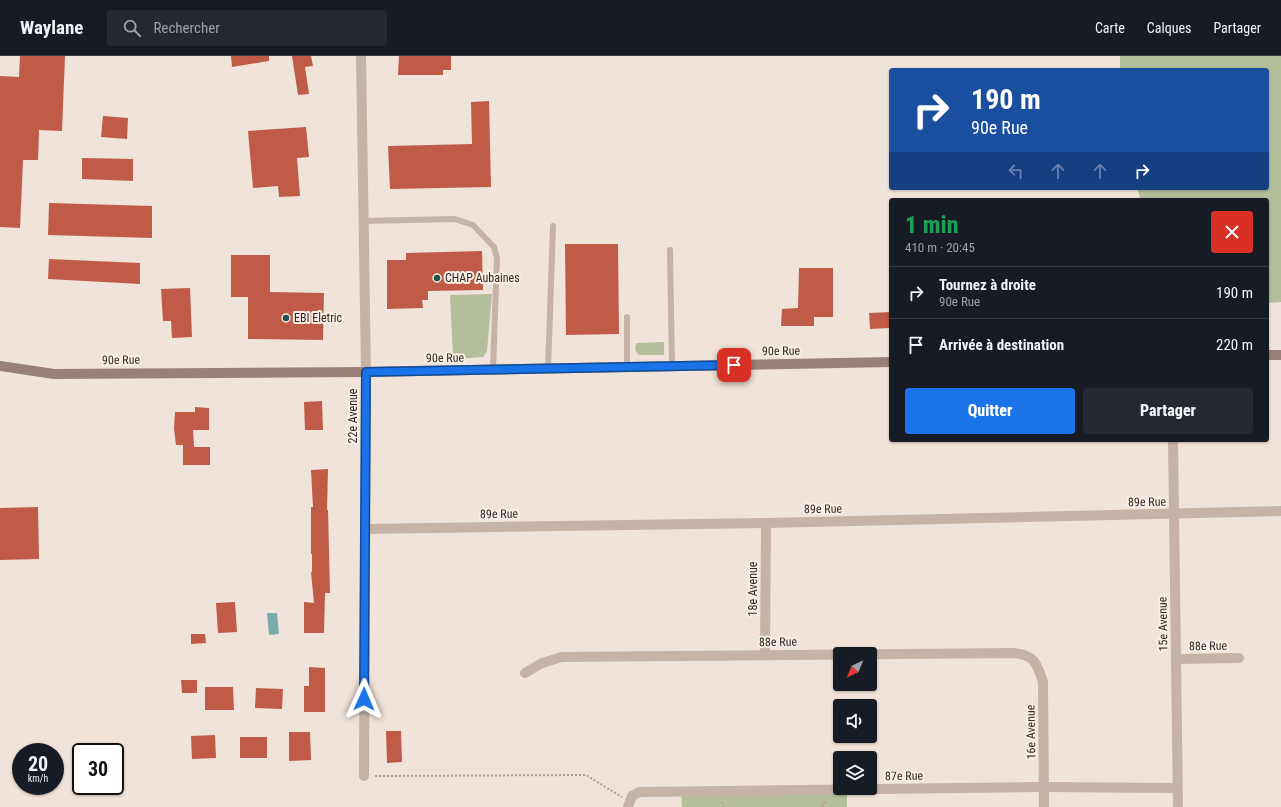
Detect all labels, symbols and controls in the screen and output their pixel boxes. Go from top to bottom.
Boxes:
search box [107,10,387,46]
text: Waylane [20,16,83,39]
icon: search [121,17,143,39]
text: Rechercher [153,19,220,37]
text: Carte [1095,20,1125,36]
text: Calques [1147,20,1191,36]
text: Partager [1213,20,1261,36]
text: 190 m [971,83,1041,116]
icon: right [905,84,957,136]
text: 90e Rue [971,117,1028,138]
icon: left [1005,160,1027,182]
icon: ahead [1047,160,1069,182]
icon: ahead [1089,160,1111,182]
icon: right [1131,160,1153,182]
text: 1 min [905,211,959,239]
button: close [1211,211,1253,253]
text: 410 m · 20:45 [905,240,975,255]
place label: CHAP Aubaines [445,271,520,285]
marker: CHAP Aubaines [432,273,442,283]
text: Tournez à droite [939,276,1036,294]
icon: right [905,282,927,304]
text: 190 m [1216,284,1253,302]
text: 90e Rue [939,294,980,309]
place label: EBI Eletric [294,311,343,325]
marker: EBI Eletric [281,313,291,323]
icon: arrive [905,334,927,356]
text: Arrivée à destination [939,336,1064,354]
text: 220 m [1216,336,1253,354]
street label: 90e Rue [762,344,801,358]
pin [717,348,751,382]
street label: 90e Rue [426,351,465,365]
street label: 90e Rue [102,353,141,367]
icon: arrive [723,354,745,376]
street label: 22e Avenue [346,388,360,443]
button: Quitter [905,388,1075,434]
button: Partager [1083,388,1253,434]
street label: 89e Rue [1128,495,1167,509]
street label: 89e Rue [804,502,843,516]
street label: 89e Rue [480,507,519,521]
street label: 18e Avenue [746,561,760,616]
street label: 15e Avenue [1156,596,1170,652]
street label: 88e Rue [759,635,798,649]
street label: 88e Rue [1189,639,1228,653]
north arrow [833,647,877,691]
map controls [833,647,877,795]
position arrow [343,678,385,720]
button: sound [833,699,877,743]
street label: 16e Avenue [1024,704,1038,760]
speed limit sign: 30 [72,743,124,795]
button: layers [833,751,877,795]
text: 20 [28,752,48,776]
street label: 87e Rue [885,769,924,783]
text: km/h [28,773,48,784]

